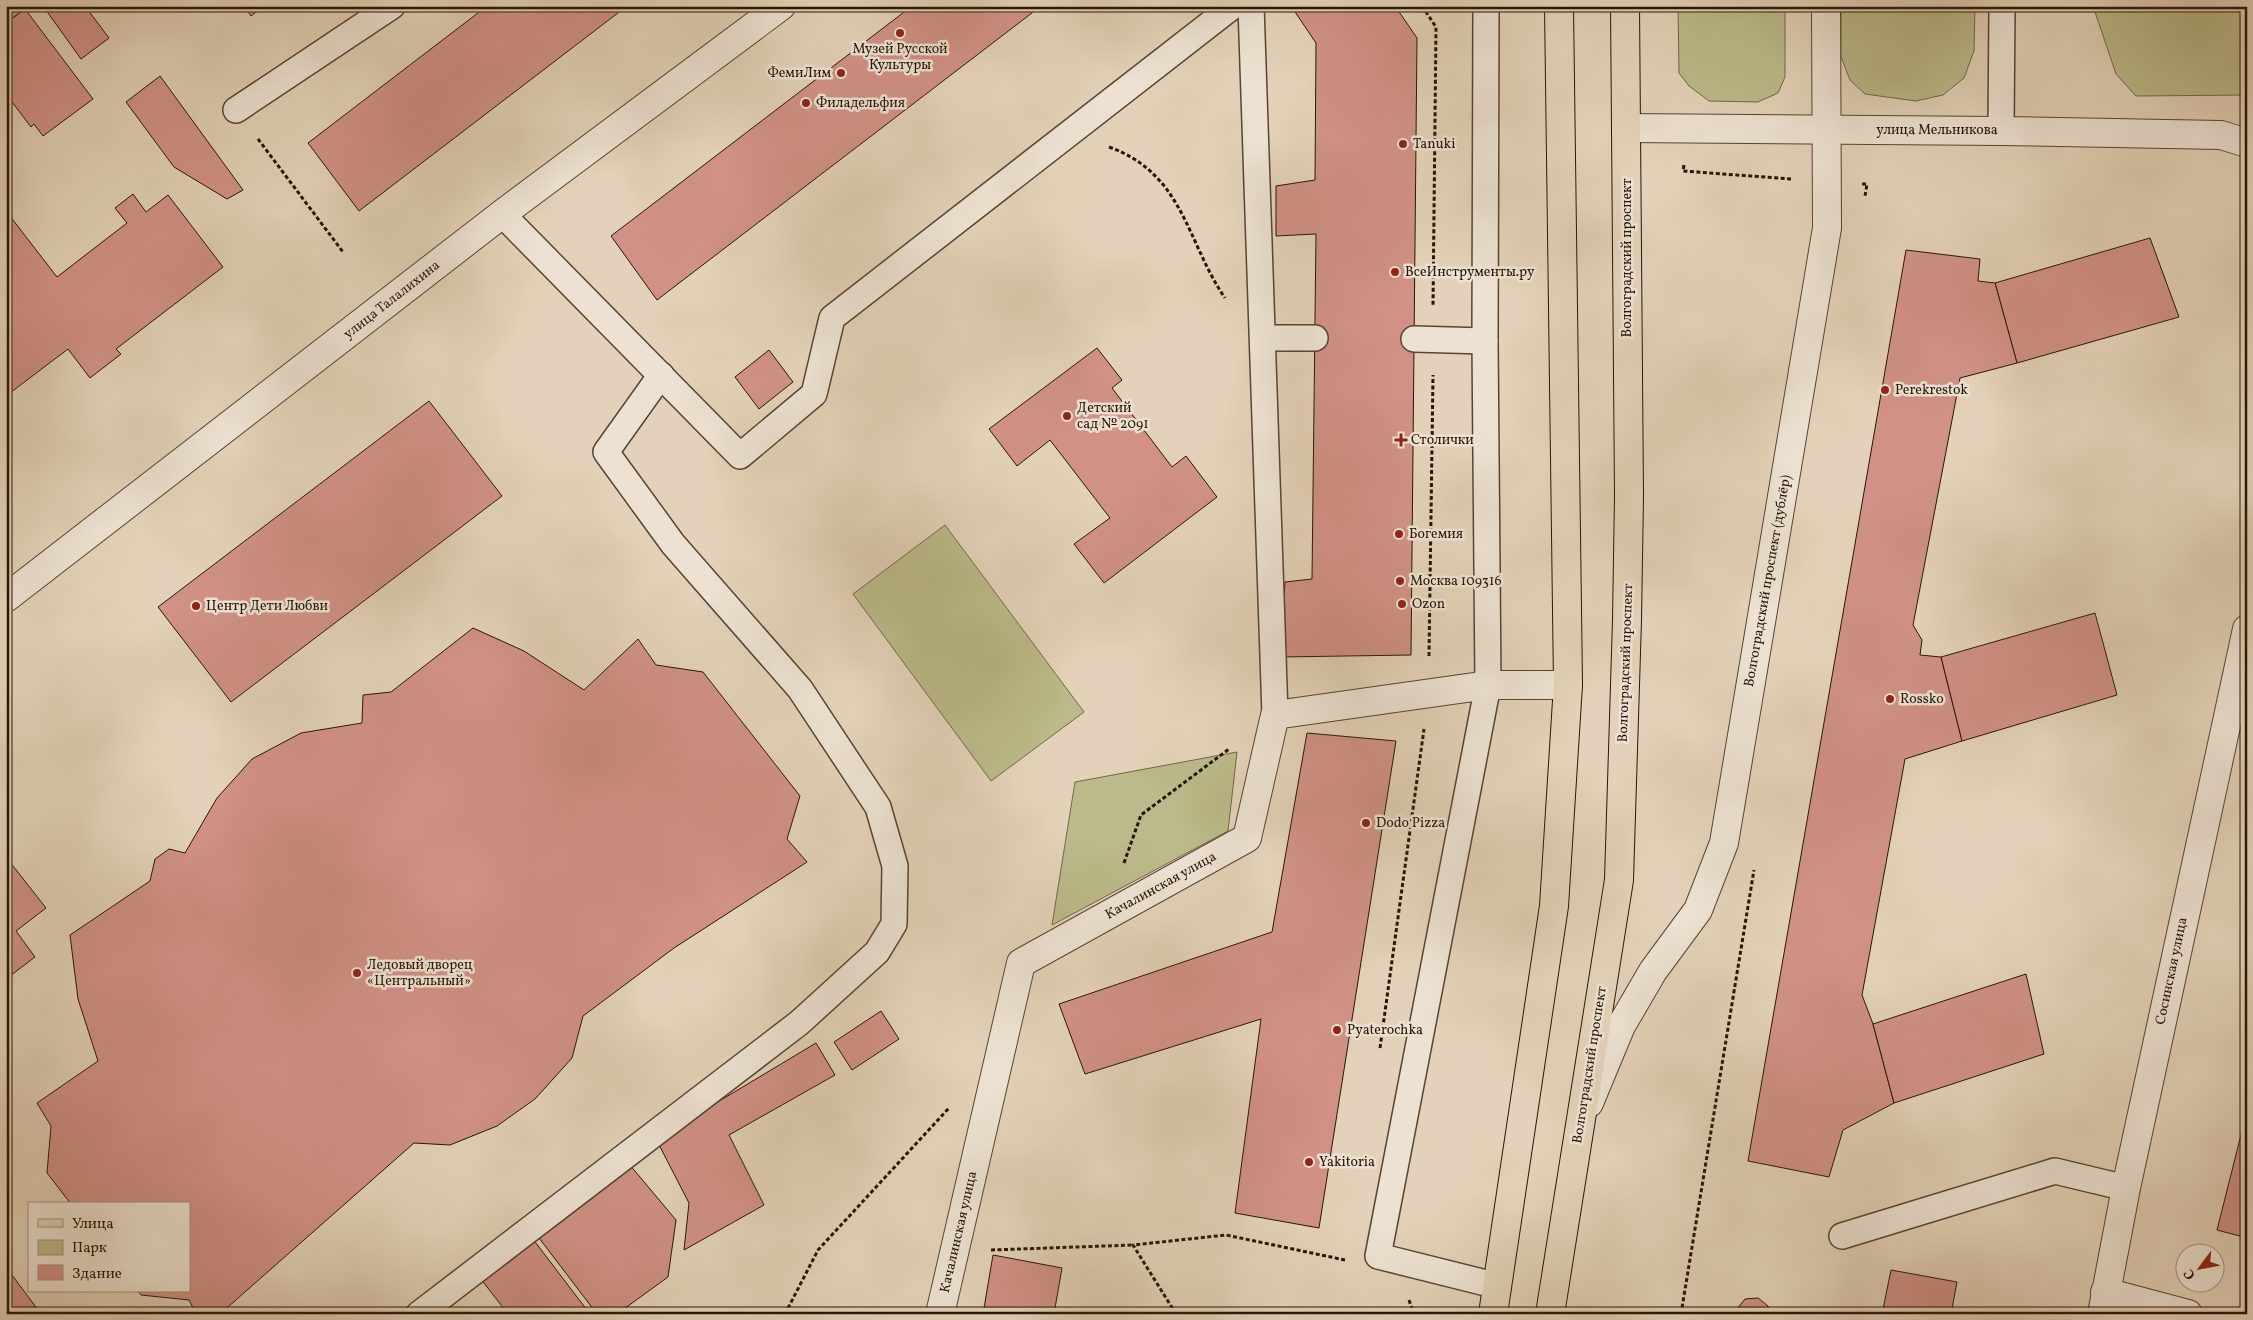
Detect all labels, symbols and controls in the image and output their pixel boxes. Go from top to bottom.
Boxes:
marker: Музей Русской Культуры [894,27,906,39]
place label: Музей Русской Культуры [852,40,948,75]
place label: ФемиЛим [767,64,831,83]
marker: ФемиЛим [835,67,847,79]
place label: Филадельфия [816,94,905,113]
marker: Филадельфия [800,97,812,109]
street label: улица Мельникова [1876,121,1998,140]
place label: Tanuki [1413,135,1455,154]
marker: Tanuki [1397,138,1409,150]
street label: Волгоградский проспект [1618,179,1637,337]
street label: улица Талалихина [340,256,444,344]
place label: ВсеИнструменты.ру [1405,263,1535,282]
marker: ВсеИнструменты.ру [1389,266,1401,278]
place label: Perekrestok [1895,381,1968,400]
marker: Perekrestok [1879,384,1891,396]
place label: Детский сад № 2091 [1077,399,1149,434]
marker: Детский сад № 2091 [1061,410,1073,422]
place label: Столички [1411,431,1474,450]
marker: Столички [1395,434,1407,446]
street label: Волгоградский проспект (дублёр) [1740,473,1796,689]
place label: Богемия [1409,525,1463,544]
marker: Богемия [1393,528,1405,540]
place label: Москва 109316 [1410,572,1501,591]
marker: Москва 109316 [1394,575,1406,587]
street label: Волгоградский проспект [1614,583,1638,743]
place label: Ozon [1412,595,1445,614]
place label: Центр Дети Любви [206,597,329,616]
marker: Ozon [1396,598,1408,610]
marker: Центр Дети Любви [190,600,202,612]
place label: Rossko [1900,690,1944,709]
marker: Rossko [1884,693,1896,705]
place label: Dodo Pizza [1376,814,1445,833]
marker: Dodo Pizza [1360,817,1372,829]
street label: Качалинская улица [1102,848,1220,924]
street label: Сосинская улица [2151,916,2193,1026]
place label: Ледовый дворец «Центральный» [367,956,473,991]
marker: Ледовый дворец «Центральный» [351,967,363,979]
street label: Волгоградский проспект [1568,985,1612,1145]
place label: Pyaterochka [1347,1021,1423,1040]
marker: Pyaterochka [1331,1024,1343,1036]
place label: Yakitoria [1319,1153,1375,1172]
marker: Yakitoria [1303,1156,1315,1168]
street label: Качалинская улица [936,1169,982,1295]
legend [28,1202,190,1292]
text: Улица [72,1214,114,1235]
text: Парк [72,1238,107,1259]
north arrow [2176,1242,2226,1292]
text: Здание [72,1264,122,1285]
text: С [2180,1265,2201,1283]

